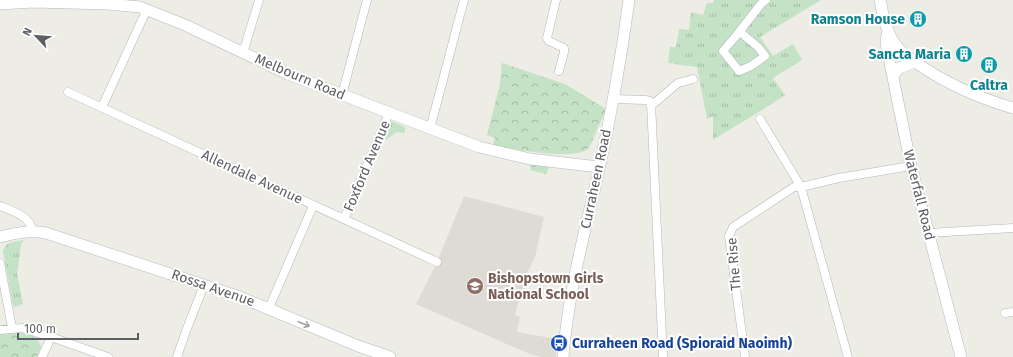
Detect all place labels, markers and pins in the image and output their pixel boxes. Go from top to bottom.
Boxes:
building icon: Ramson House [908,9,928,29]
place label: Ramson House [811,11,905,28]
building icon: Sancta Maria [954,44,974,64]
place label: Sancta Maria [868,46,951,63]
building icon: Caltra [979,55,999,75]
place label: Caltra [970,77,1008,94]
place label: Bishopstown Girls National School [488,270,604,303]
school or university icon: Bishopstown Girls National School [465,276,485,296]
bus stop icon: Curraheen Road (Spioraid Naoimh) [549,333,569,353]
place label: Curraheen Road (Spioraid Naoimh) [572,335,793,352]

